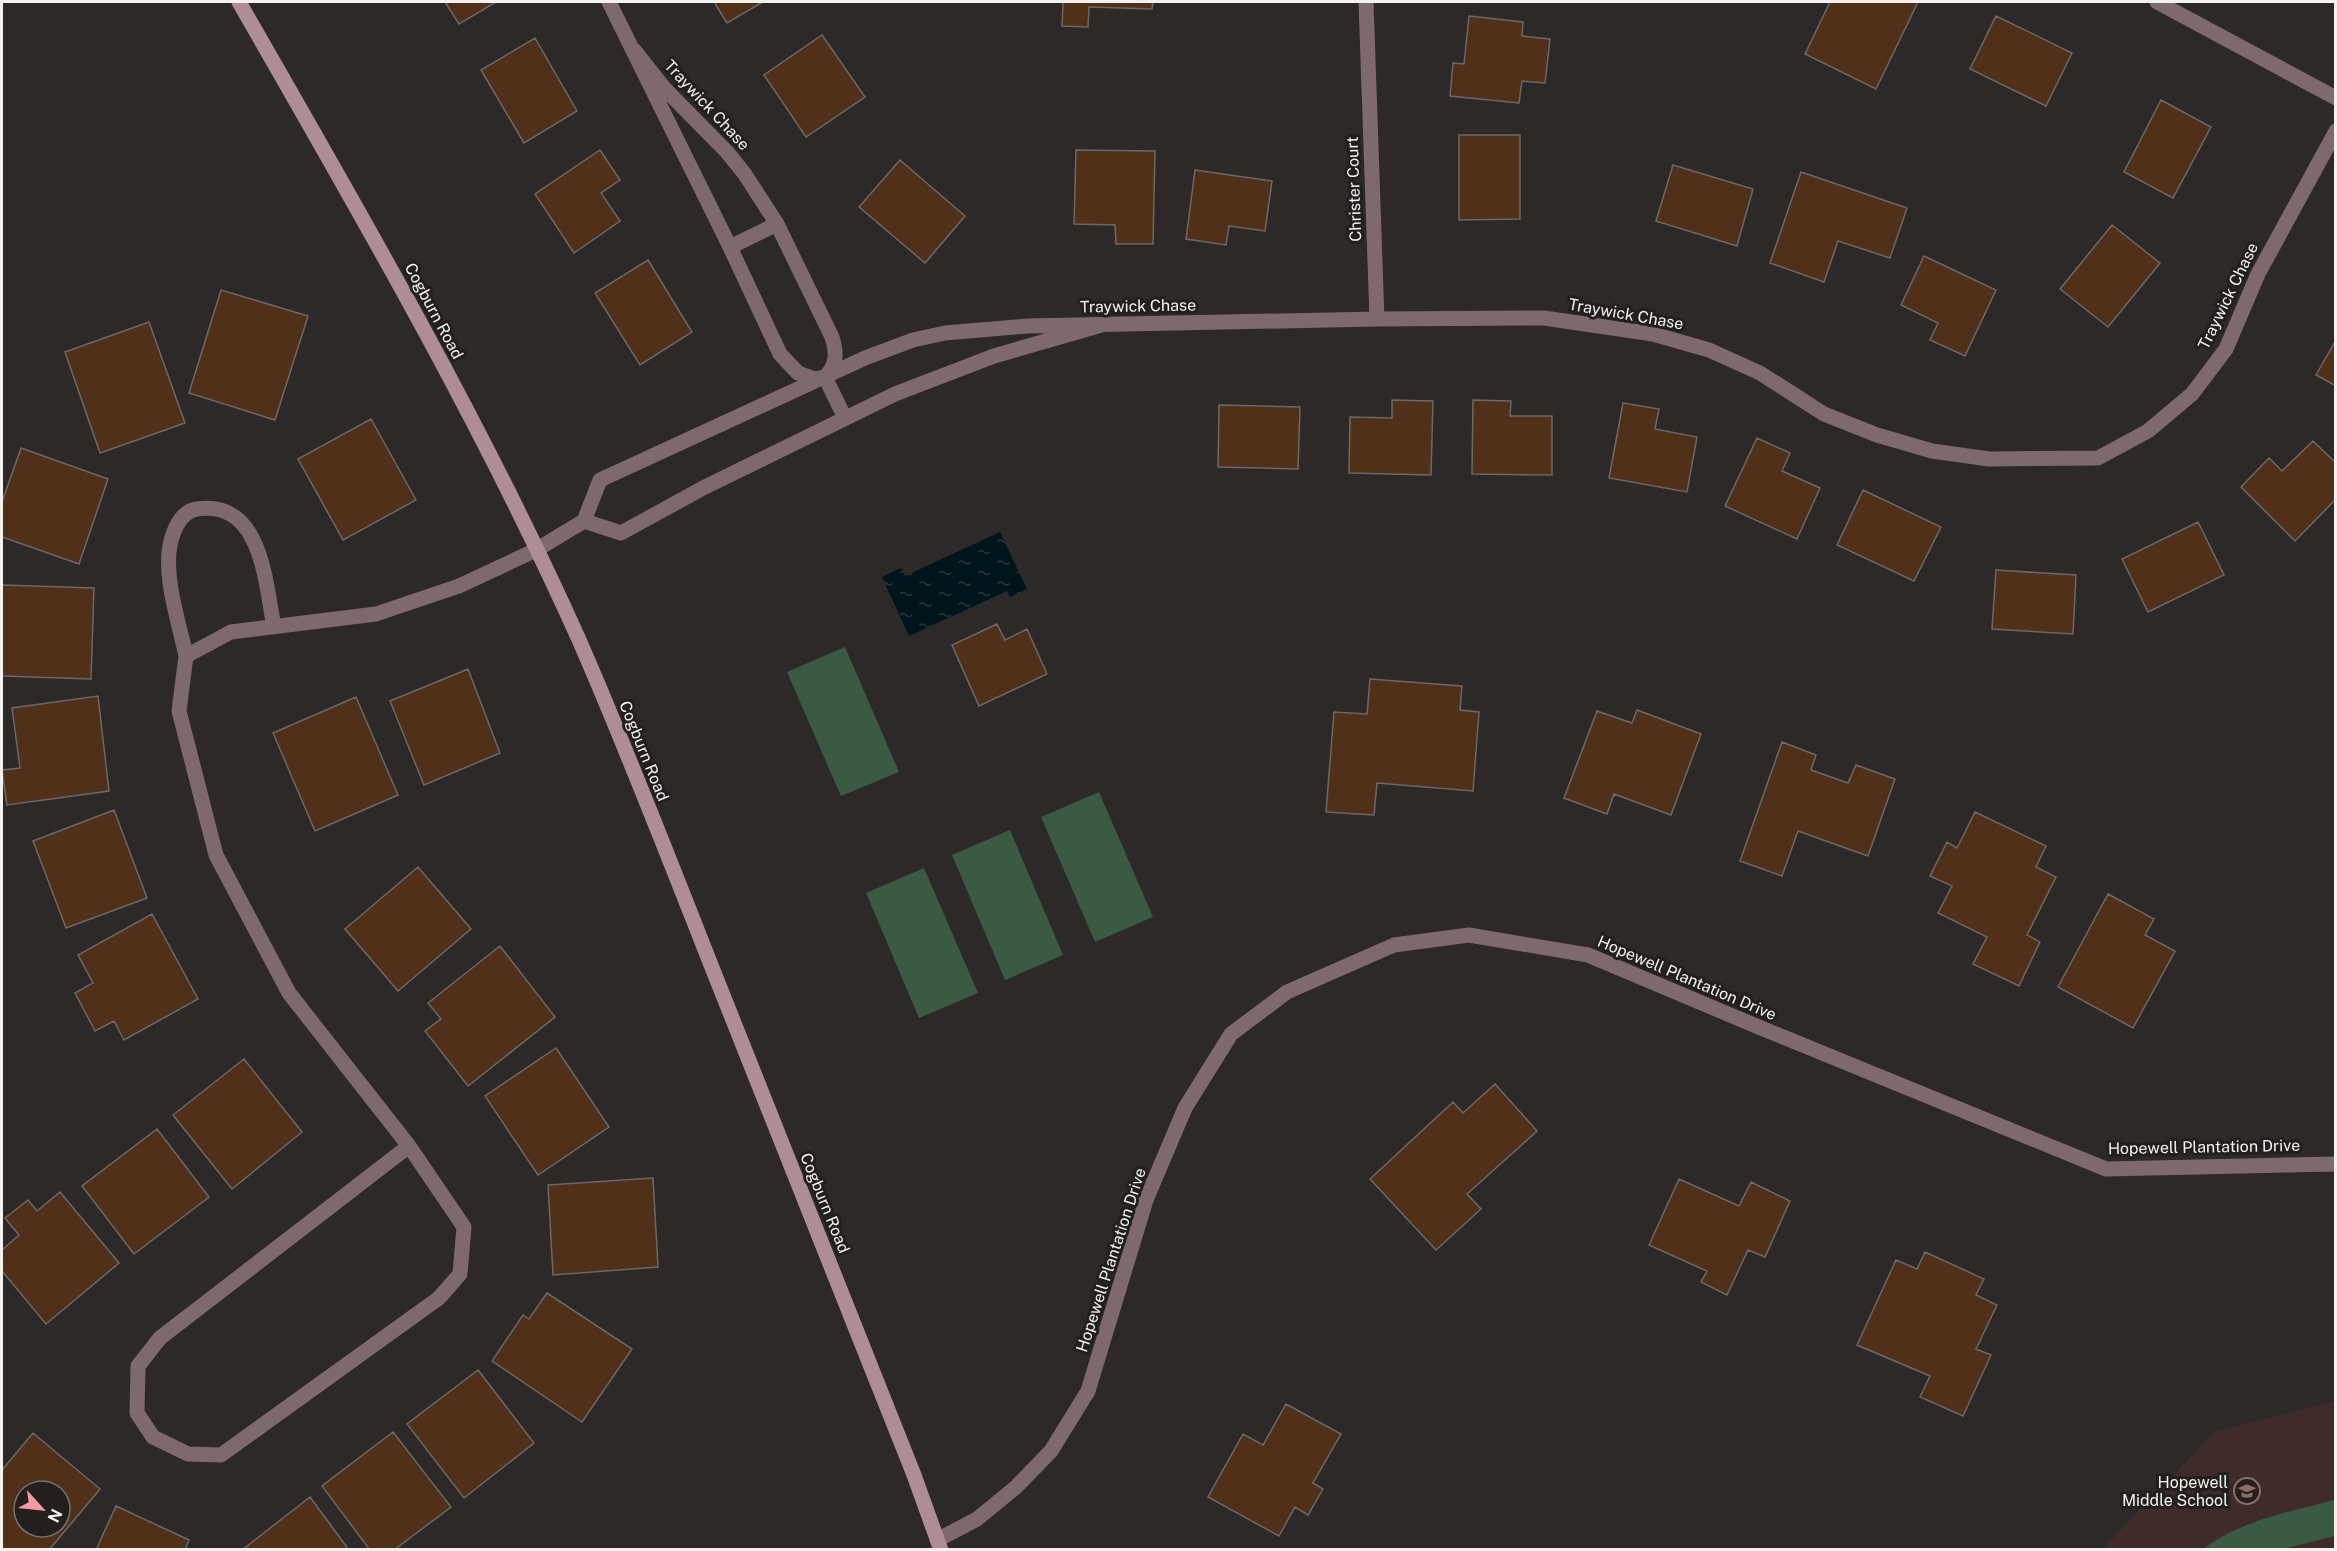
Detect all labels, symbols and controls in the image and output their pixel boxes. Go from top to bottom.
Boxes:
street label: Traywick Chase [660,56,754,154]
street label: Christer Court [1343,136,1365,242]
street label: Traywick Chase [2194,240,2262,352]
street label: Cogburn Road [401,260,467,362]
street label: Traywick Chase [1080,295,1196,317]
street label: Traywick Chase [1567,295,1685,333]
street label: Cogburn Road [615,698,673,804]
street label: Hopewell Plantation Drive [1595,932,1779,1024]
street label: Hopewell Plantation Drive [2108,1136,2300,1158]
street label: Cogburn Road [796,1150,854,1256]
street label: Hopewell Plantation Drive [1072,1166,1150,1354]
place label: Hopewell Middle School [2122,1473,2228,1510]
school or university icon: Hopewell Middle School [2232,1476,2262,1506]
north arrow [12,1479,72,1539]
text: N [44,1506,66,1525]

